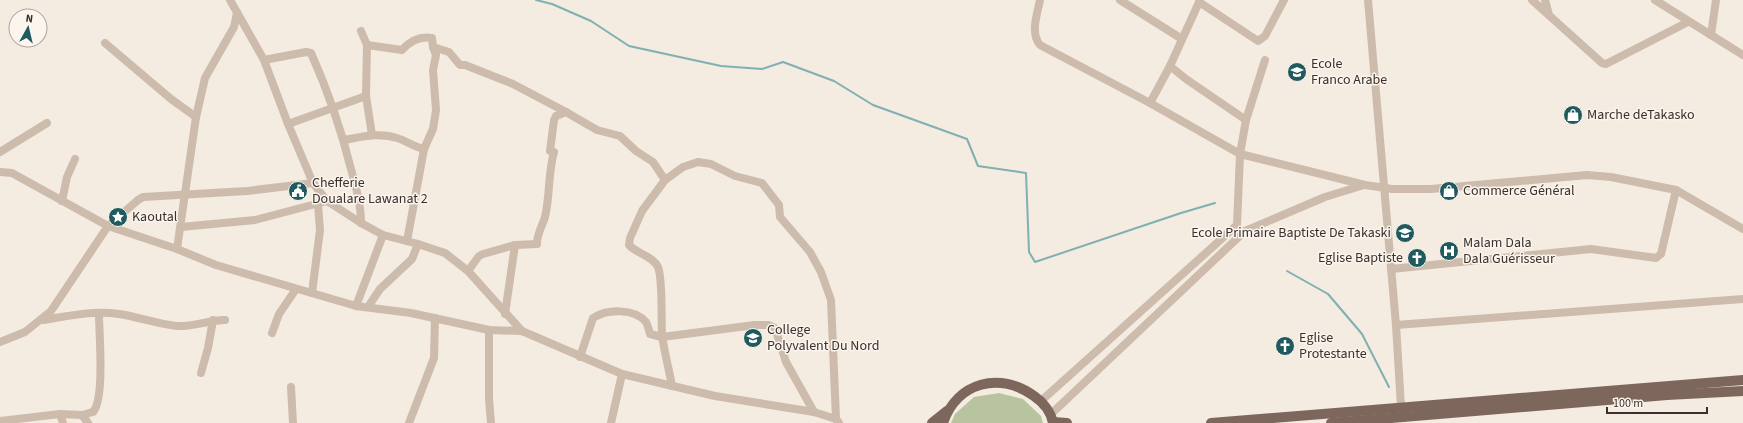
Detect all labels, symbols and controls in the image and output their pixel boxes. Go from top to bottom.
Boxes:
north arrow [8,8,48,48]
text: N [25,11,34,27]
place label: Ecole Franco Arabe [1311,54,1387,90]
school or university icon: Ecole Franco Arabe [1286,61,1308,83]
shop icon: Marche deTakasko [1562,104,1584,126]
place label: Marche deTakasko [1587,105,1695,125]
place label: Chefferie Doualare Lawanat 2 [312,173,428,209]
public building icon: Chefferie Doualare Lawanat 2 [287,180,309,202]
shop icon: Commerce Général [1438,180,1460,202]
place label: Commerce Général [1463,181,1575,201]
place icon: Kaoutal [107,206,129,228]
place label: Kaoutal [132,207,178,227]
school or university icon: Ecole Primaire Baptiste De Takaski [1394,222,1416,244]
place label: Ecole Primaire Baptiste De Takaski [1191,223,1391,243]
place label: Malam Dala Dala Guérisseur [1463,233,1555,269]
hospital icon: Malam Dala Dala Guérisseur [1438,240,1460,262]
church icon: Eglise Baptiste [1406,247,1428,269]
place label: Eglise Baptiste [1318,248,1403,268]
place label: College Polyvalent Du Nord [767,320,879,356]
school or university icon: College Polyvalent Du Nord [742,327,764,349]
place label: Eglise Protestante [1299,328,1367,364]
church icon: Eglise Protestante [1274,335,1296,357]
scale bar [1607,389,1707,415]
text: 100 m [1613,395,1643,412]

